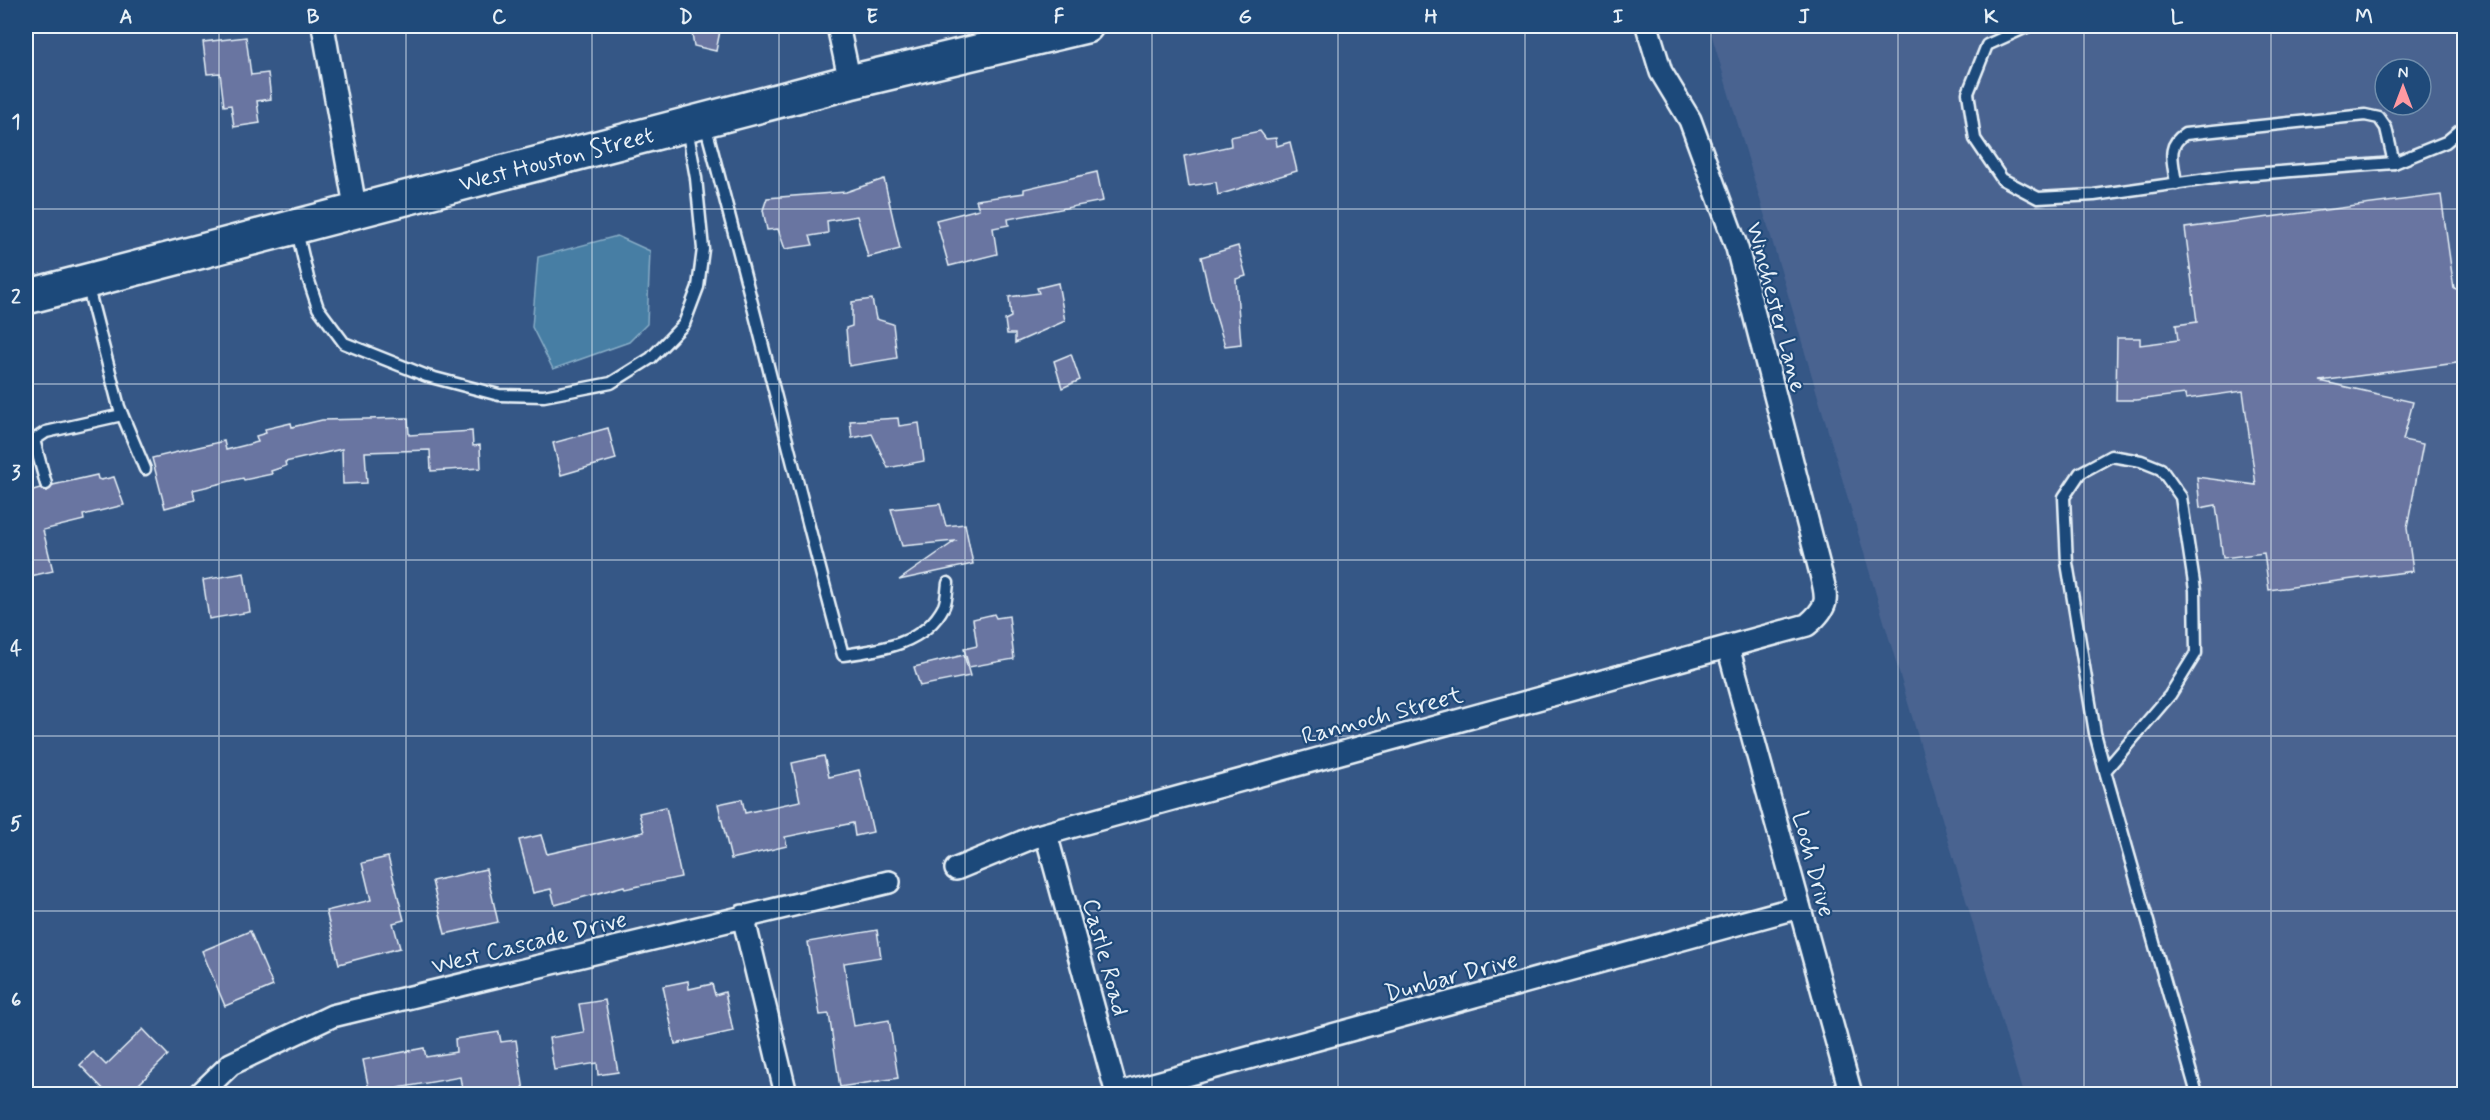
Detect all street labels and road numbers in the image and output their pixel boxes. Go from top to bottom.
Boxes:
street label: West Houston Street [456,120,657,200]
street label: Winchester Lane [1738,219,1813,396]
street label: Rannoch Street [1298,680,1466,753]
street label: Loch Drive [1784,808,1841,920]
street label: Castle Road [1074,895,1135,1020]
street label: West Cascade Drive [429,904,630,983]
street label: Dunbar Drive [1381,945,1521,1010]

